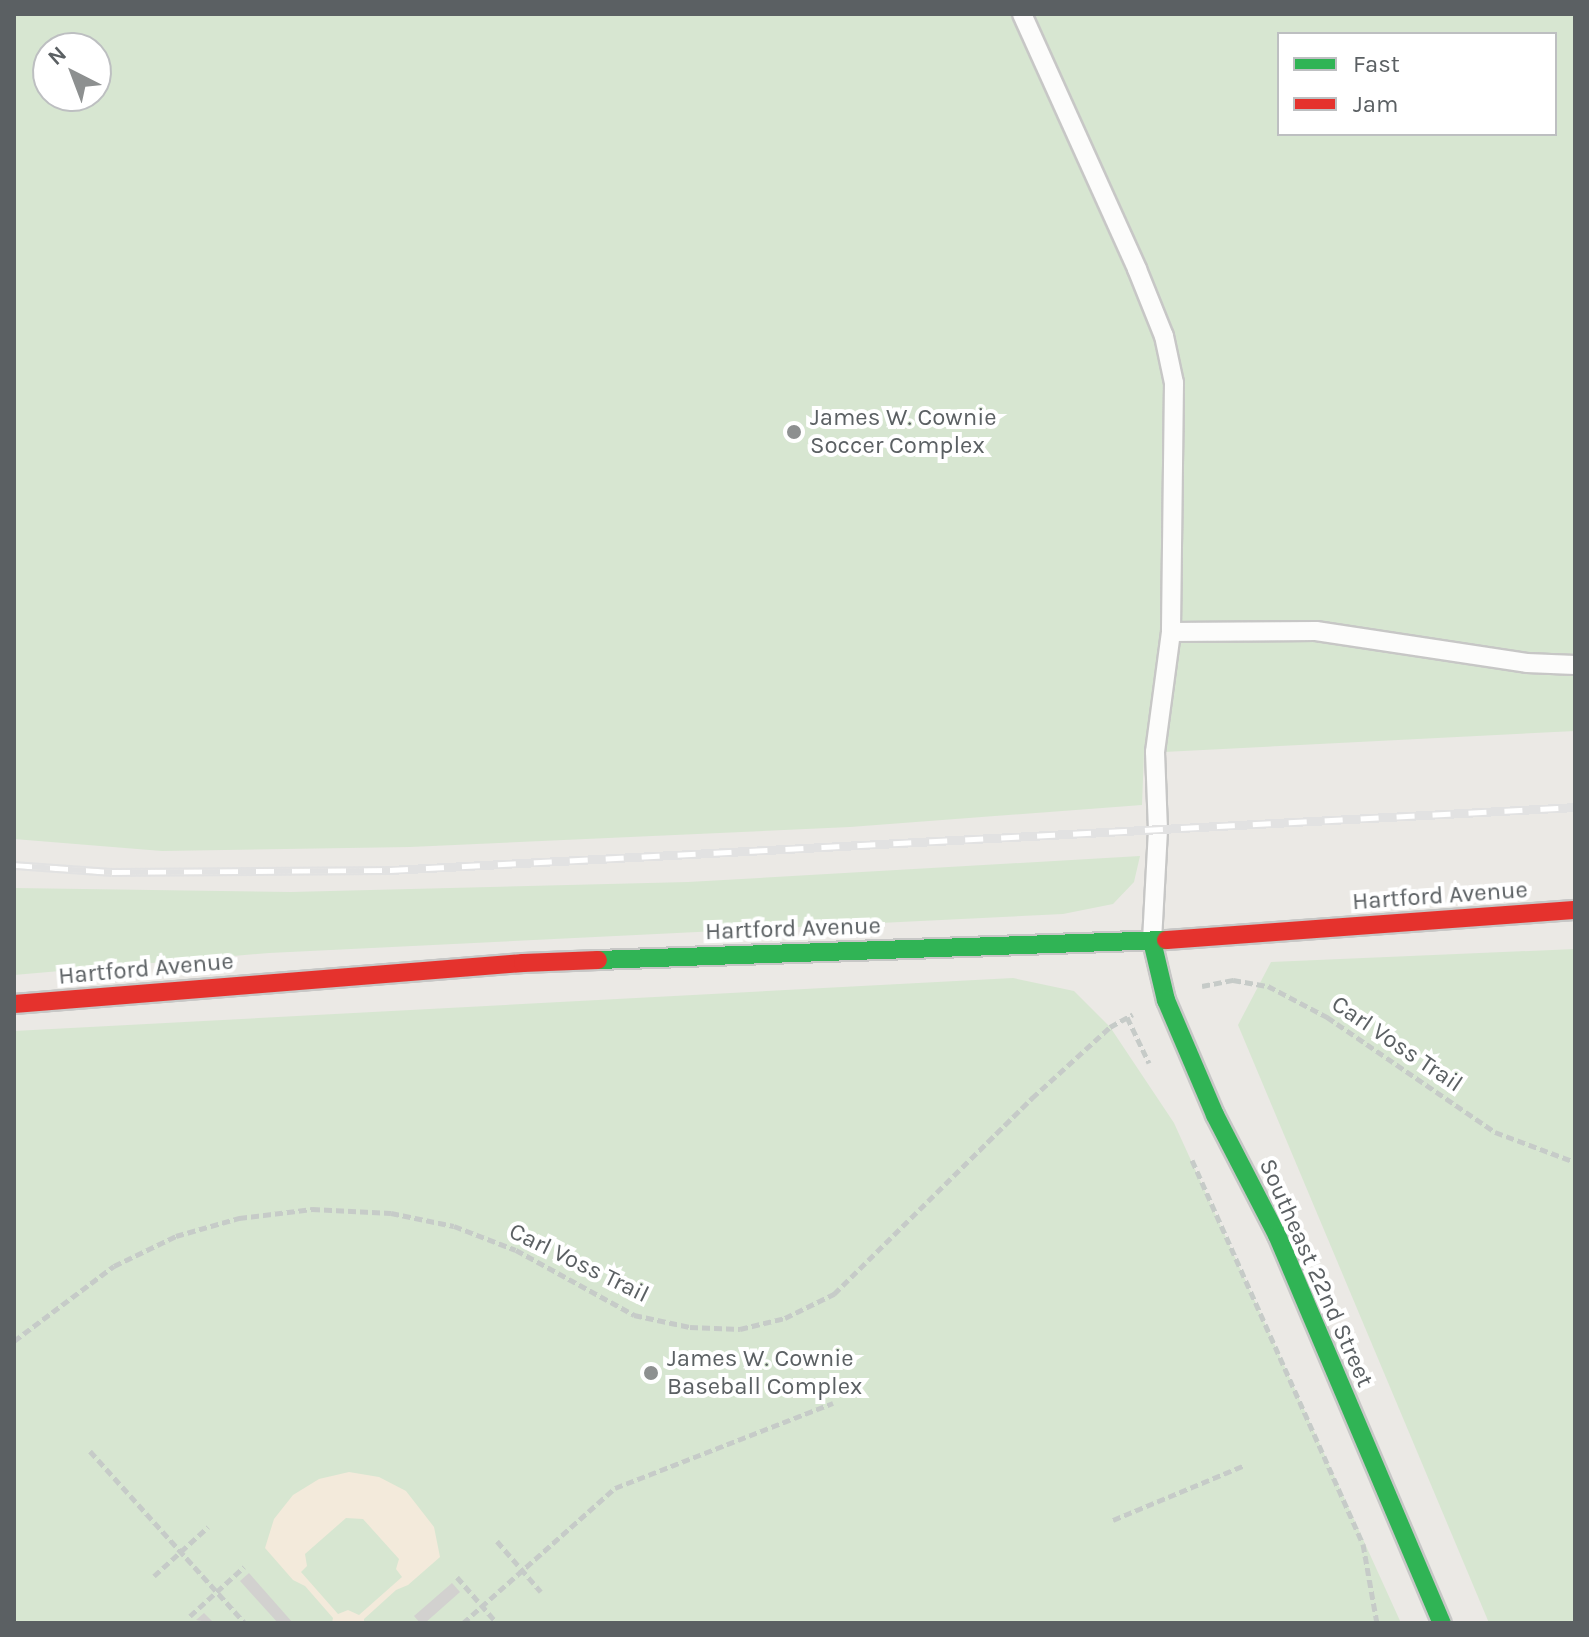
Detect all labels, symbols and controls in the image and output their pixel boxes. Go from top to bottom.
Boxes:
north arrow [32,32,112,112]
legend [1277,32,1557,136]
text: N [43,41,72,71]
text: Fast [1353,50,1400,78]
text: Jam [1353,90,1398,118]
place label: James W. Cownie Soccer Complex [810,404,997,460]
marker: James W. Cownie Soccer Complex [785,423,803,441]
street label: Hartford Avenue [1351,876,1529,916]
street label: Hartford Avenue [705,912,881,946]
street label: Hartford Avenue [57,947,235,991]
street label: Carl Voss Trail [1326,990,1468,1098]
street label: Southeast 22nd Street [1253,1154,1379,1392]
street label: Carl Voss Trail [504,1217,654,1309]
place label: James W. Cownie Baseball Complex [667,1345,862,1401]
marker: James W. Cownie Baseball Complex [642,1364,660,1382]

